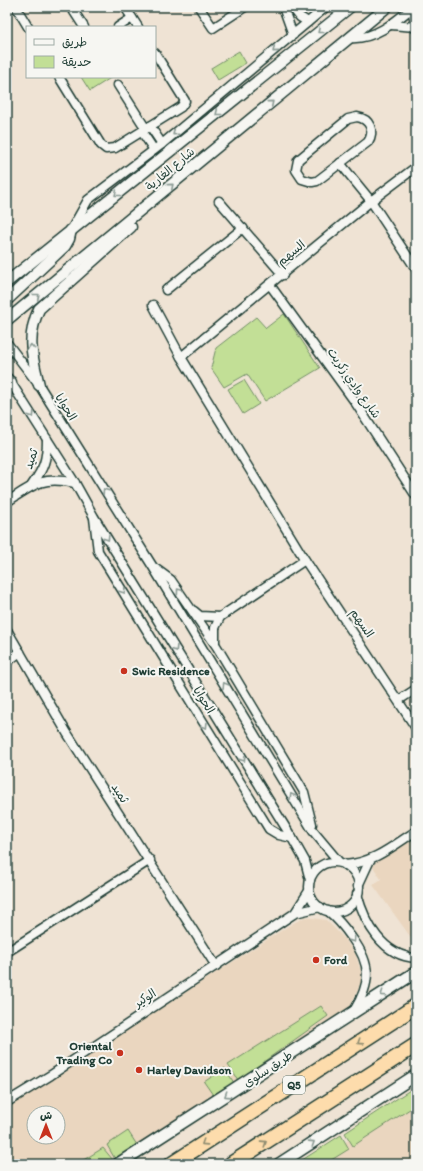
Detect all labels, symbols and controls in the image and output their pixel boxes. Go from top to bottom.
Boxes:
legend [26,26,156,78]
one-way arrow [317,27,324,34]
text: طريق [62,35,87,49]
one-way arrow [272,46,279,53]
text: حديقة [62,55,91,69]
one-way arrow [266,100,274,107]
one-way arrow [216,108,223,115]
one-way arrow [172,129,179,136]
street label: شارع الغارية [143,144,199,195]
one-way arrow [166,183,174,190]
one-way arrow [114,189,121,196]
street label: السهم [274,237,309,270]
one-way arrow [33,293,40,300]
one-way arrow [26,344,35,350]
street label: شارع وادي زكريت [323,345,384,422]
street label: الحوايا [52,391,80,423]
one-way arrow [27,411,35,418]
street label: ثميد [21,447,41,471]
one-way arrow [102,488,110,495]
one-way arrow [102,534,109,541]
one-way arrow [118,587,125,594]
one-way arrow [177,588,184,595]
street label: السهم [346,606,377,641]
one-way arrow [170,645,178,652]
place label: Swic Residence [132,664,210,678]
marker: Swic Residence [119,666,129,676]
one-way arrow [222,682,229,689]
street label: الحوايا [190,684,218,716]
one-way arrow [201,722,208,729]
one-way arrow [239,755,246,762]
street label: ثميد [108,781,132,806]
one-way arrow [290,793,297,800]
one-way arrow [348,935,355,942]
place label: Ford [324,953,348,967]
marker: Ford [311,955,321,965]
street label: الوكير [131,986,159,1012]
one-way arrow [381,989,388,996]
one-way arrow [357,1037,364,1045]
place label: Oriental Trading Co [55,1039,113,1068]
marker: Oriental Trading Co [115,1048,125,1058]
street label: طريق سلوى [241,1048,296,1091]
place label: Harley Davidson [147,1063,232,1078]
marker: Harley Davidson [134,1065,144,1075]
road number: Q5 [283,1076,305,1094]
one-way arrow [225,1090,232,1097]
north arrow [26,1105,66,1145]
text: ش [40,1109,52,1122]
one-way arrow [201,1138,208,1146]
one-way arrow [260,1140,267,1148]
one-way arrow [307,1141,314,1148]

